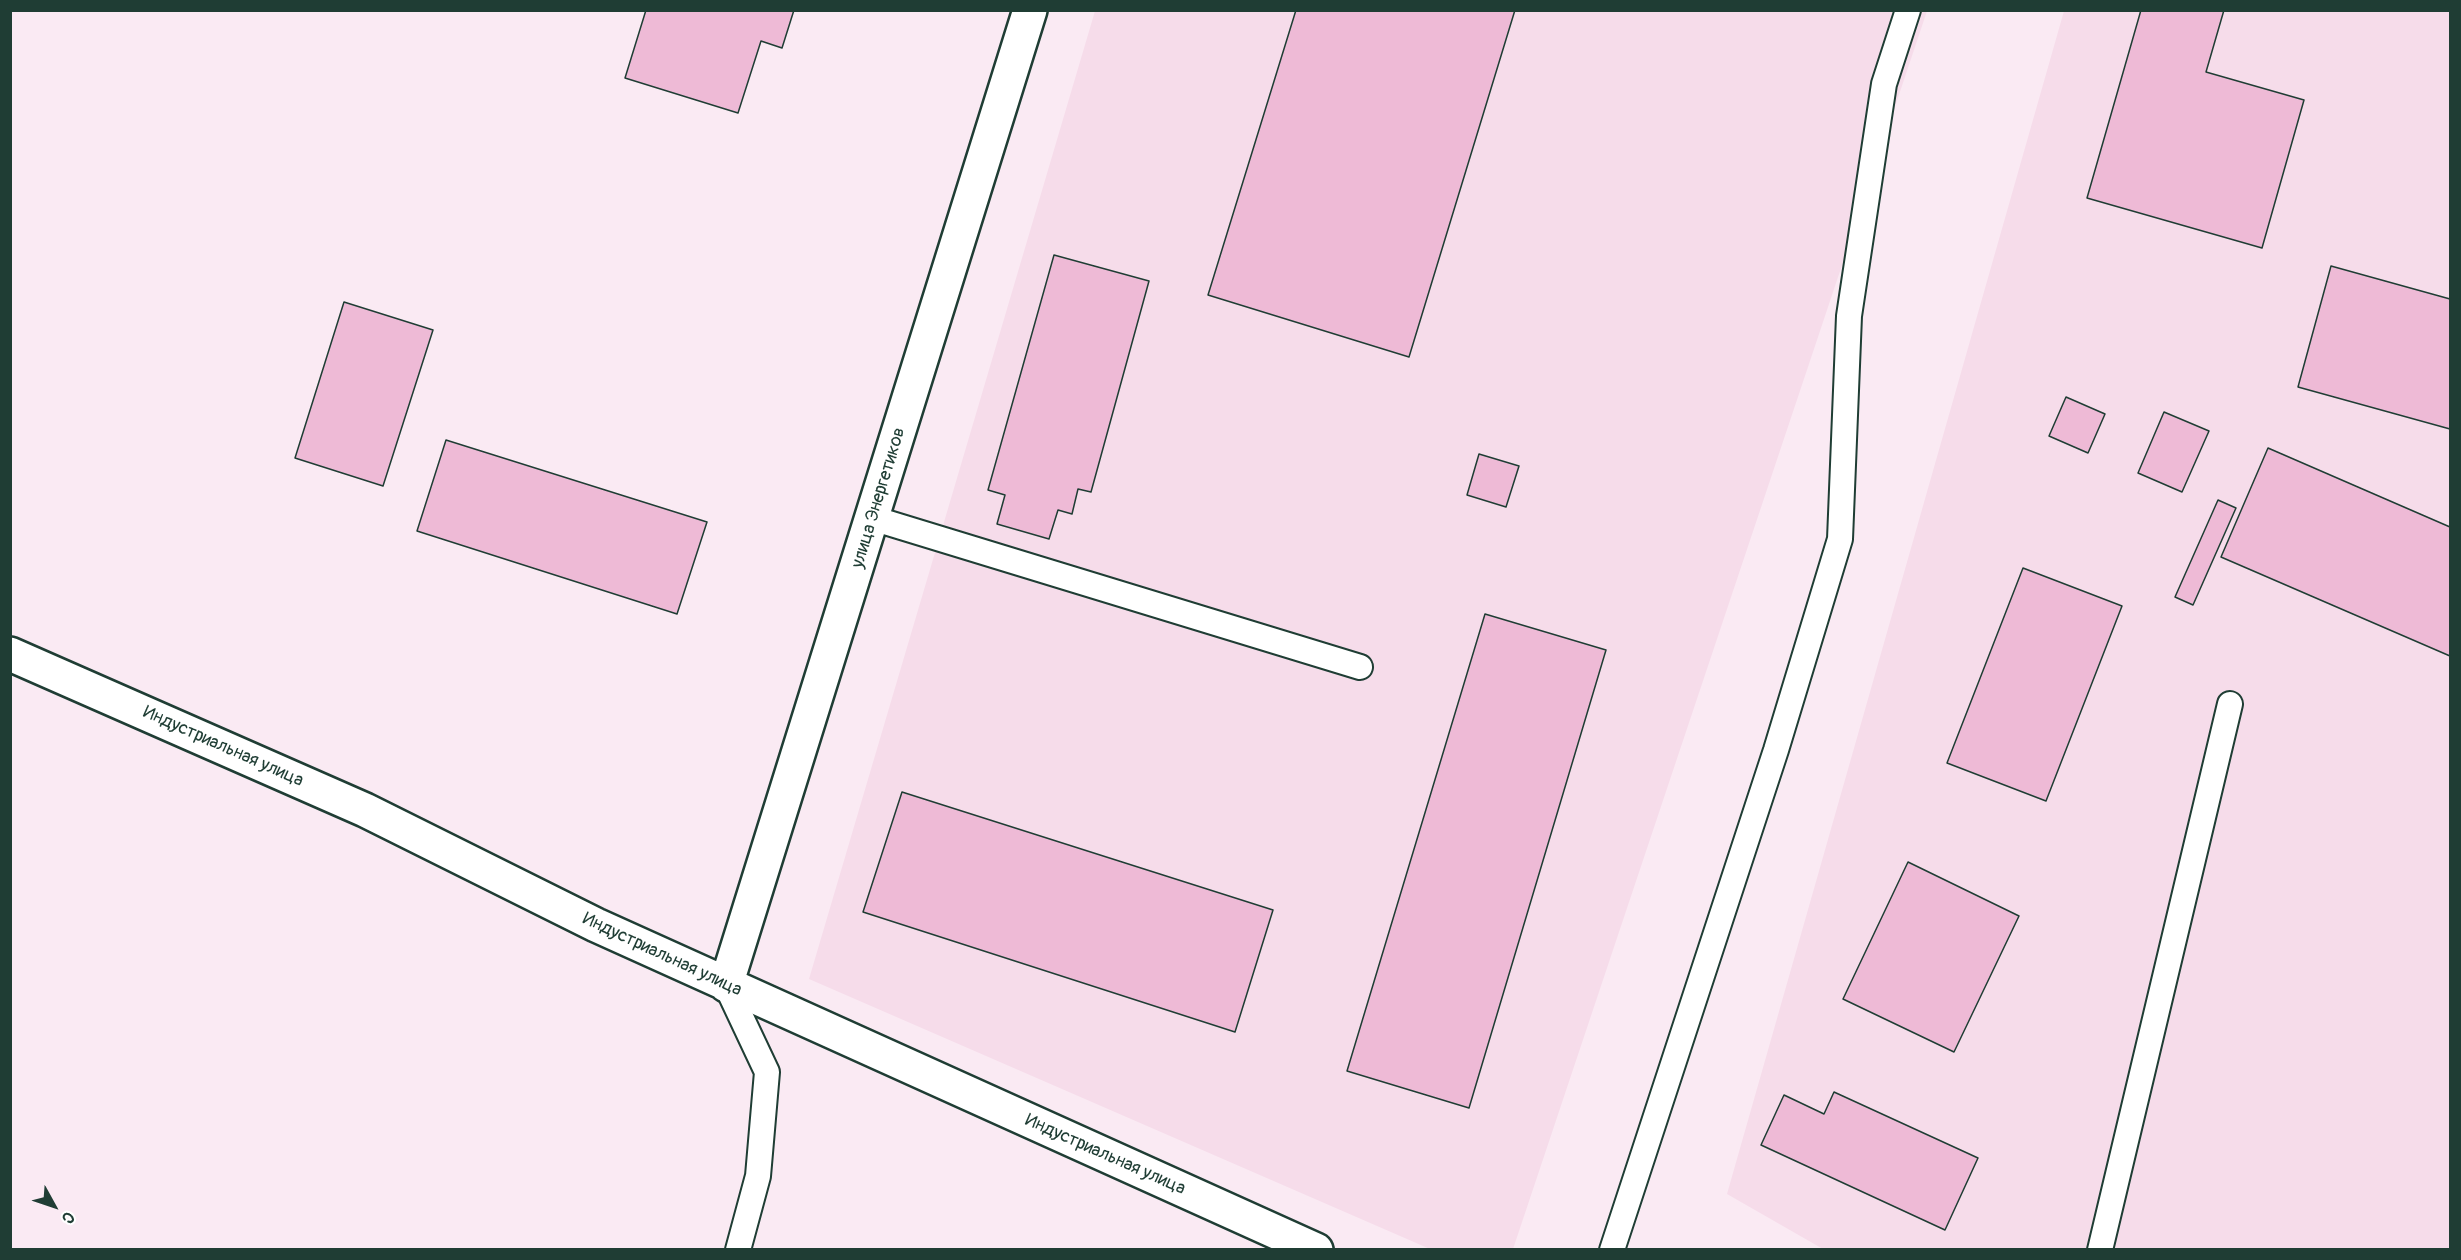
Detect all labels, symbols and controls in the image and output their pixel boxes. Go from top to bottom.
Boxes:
street label: улица Энергетиков [847,425,911,571]
street label: Индустриальная улица [139,702,307,792]
street label: Индустриальная улица [579,909,745,1001]
street label: Индустриальная улица [1021,1110,1189,1200]
north arrow [24,1176,84,1236]
text: С [57,1207,79,1228]

